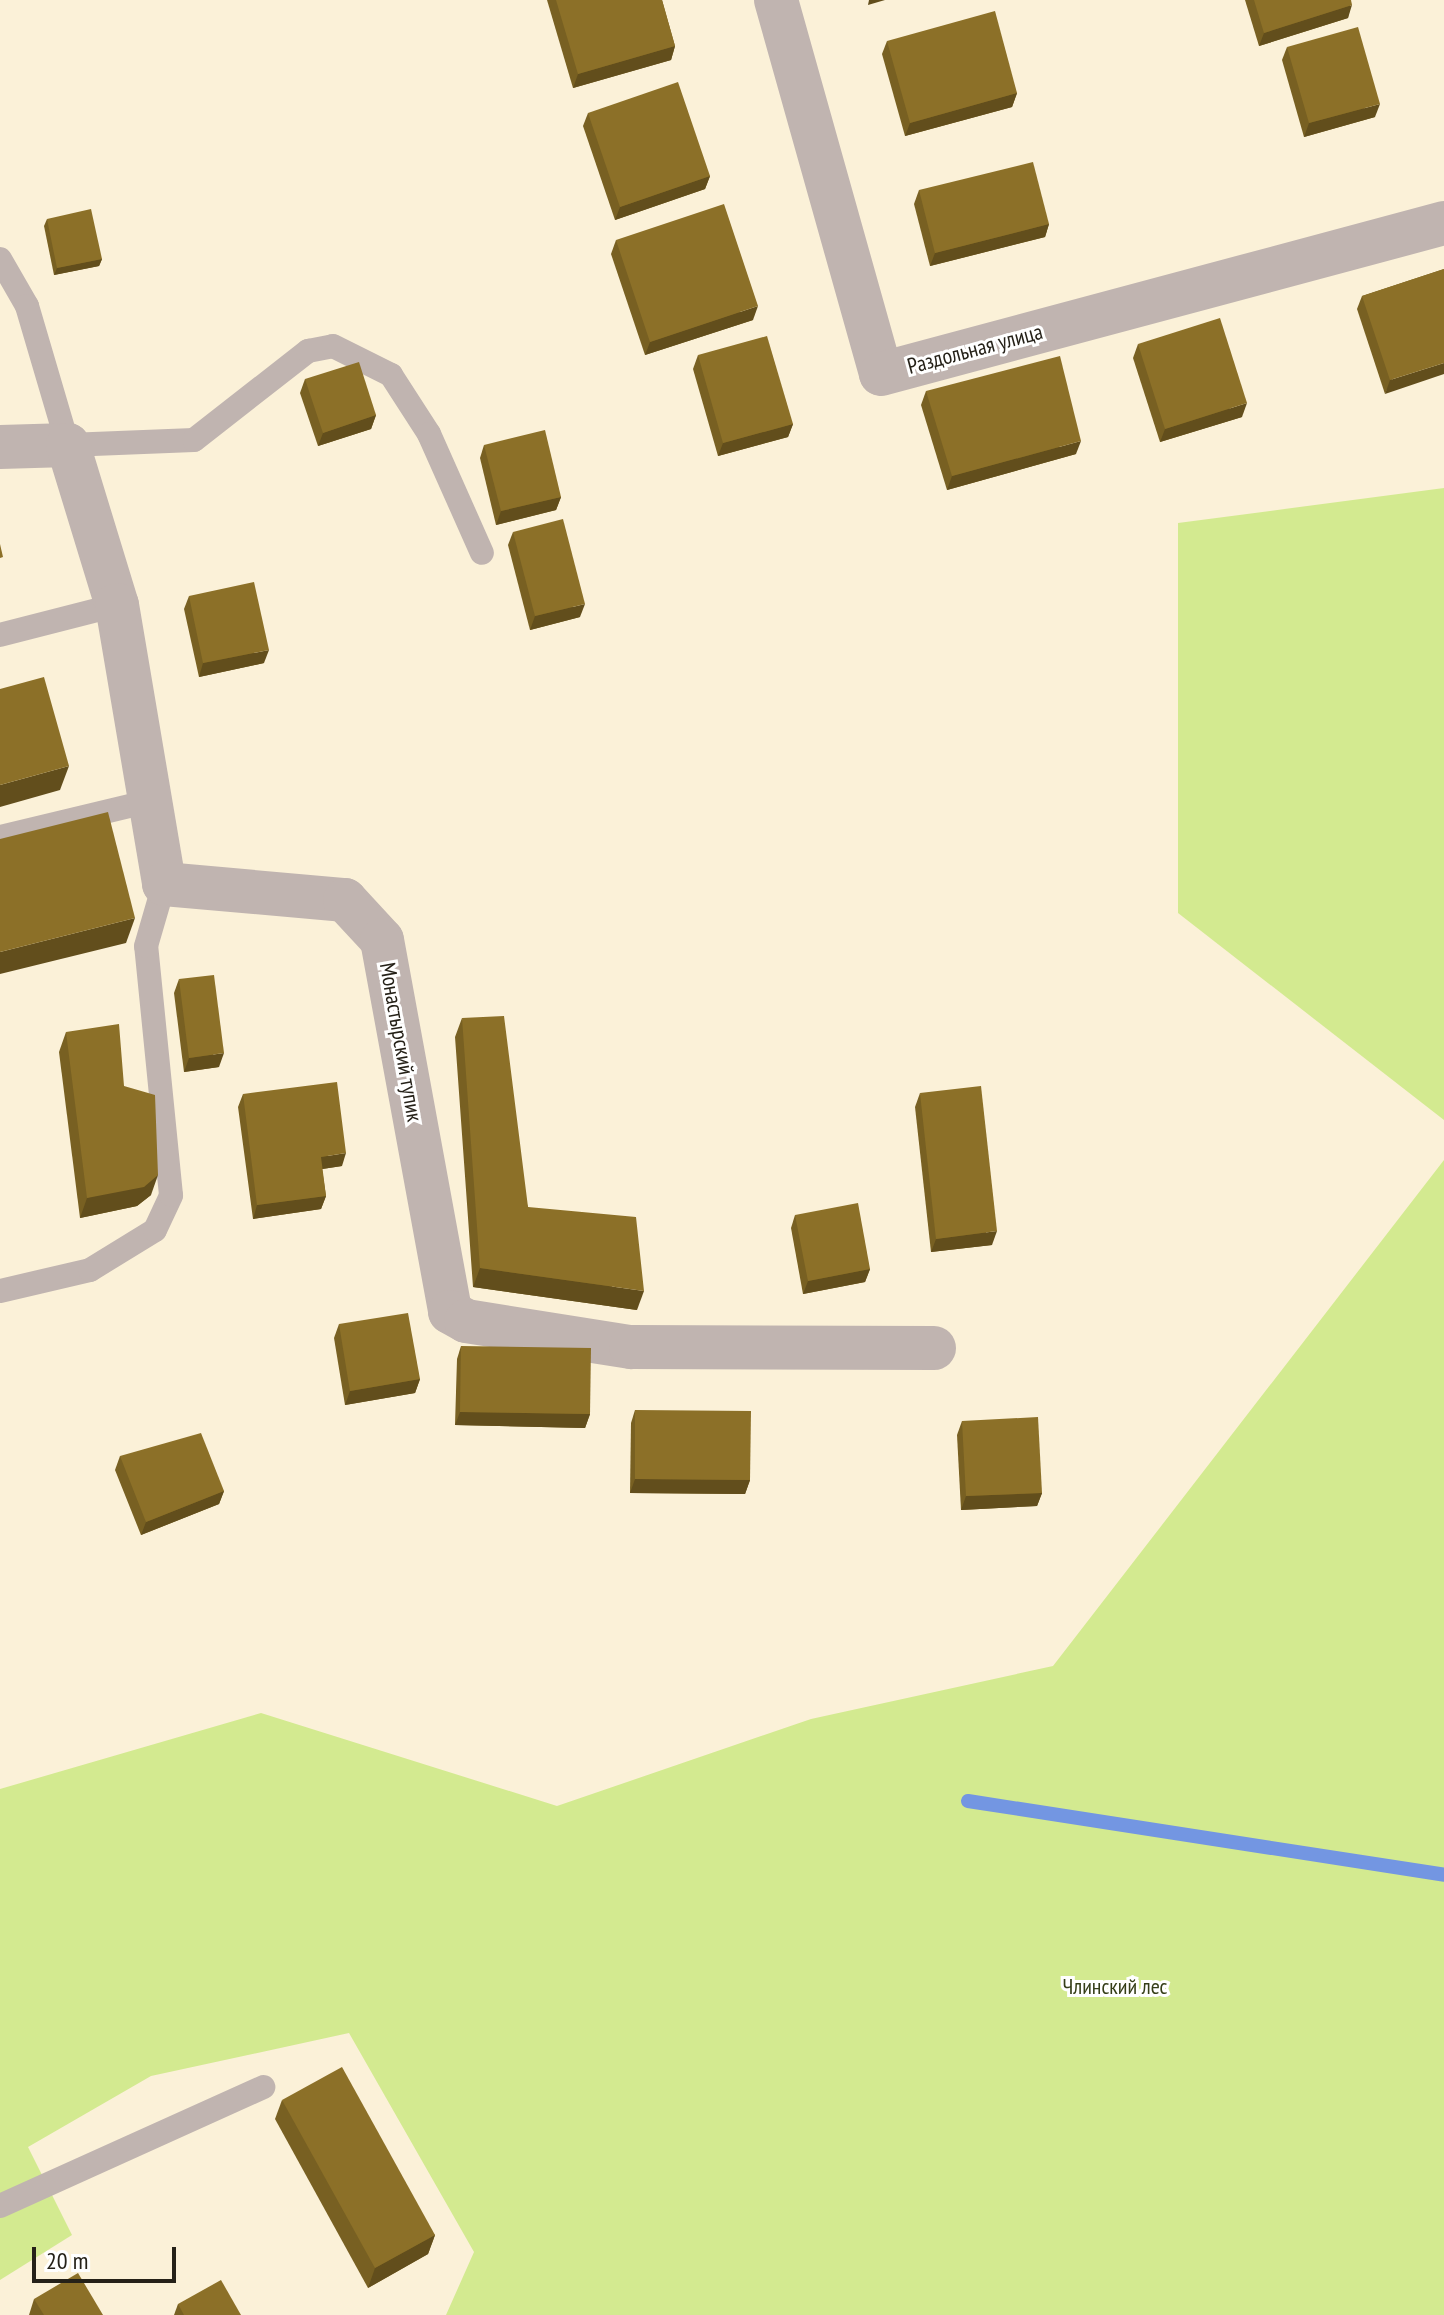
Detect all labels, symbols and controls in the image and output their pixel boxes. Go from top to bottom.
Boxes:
street label: Раздольная улица [904,318,1046,380]
street label: Монастырский тупик [374,960,428,1124]
park label: Члинский лес [1063,1974,1167,2000]
scale bar [36,2231,180,2281]
text: 20 m [46,2245,88,2276]

